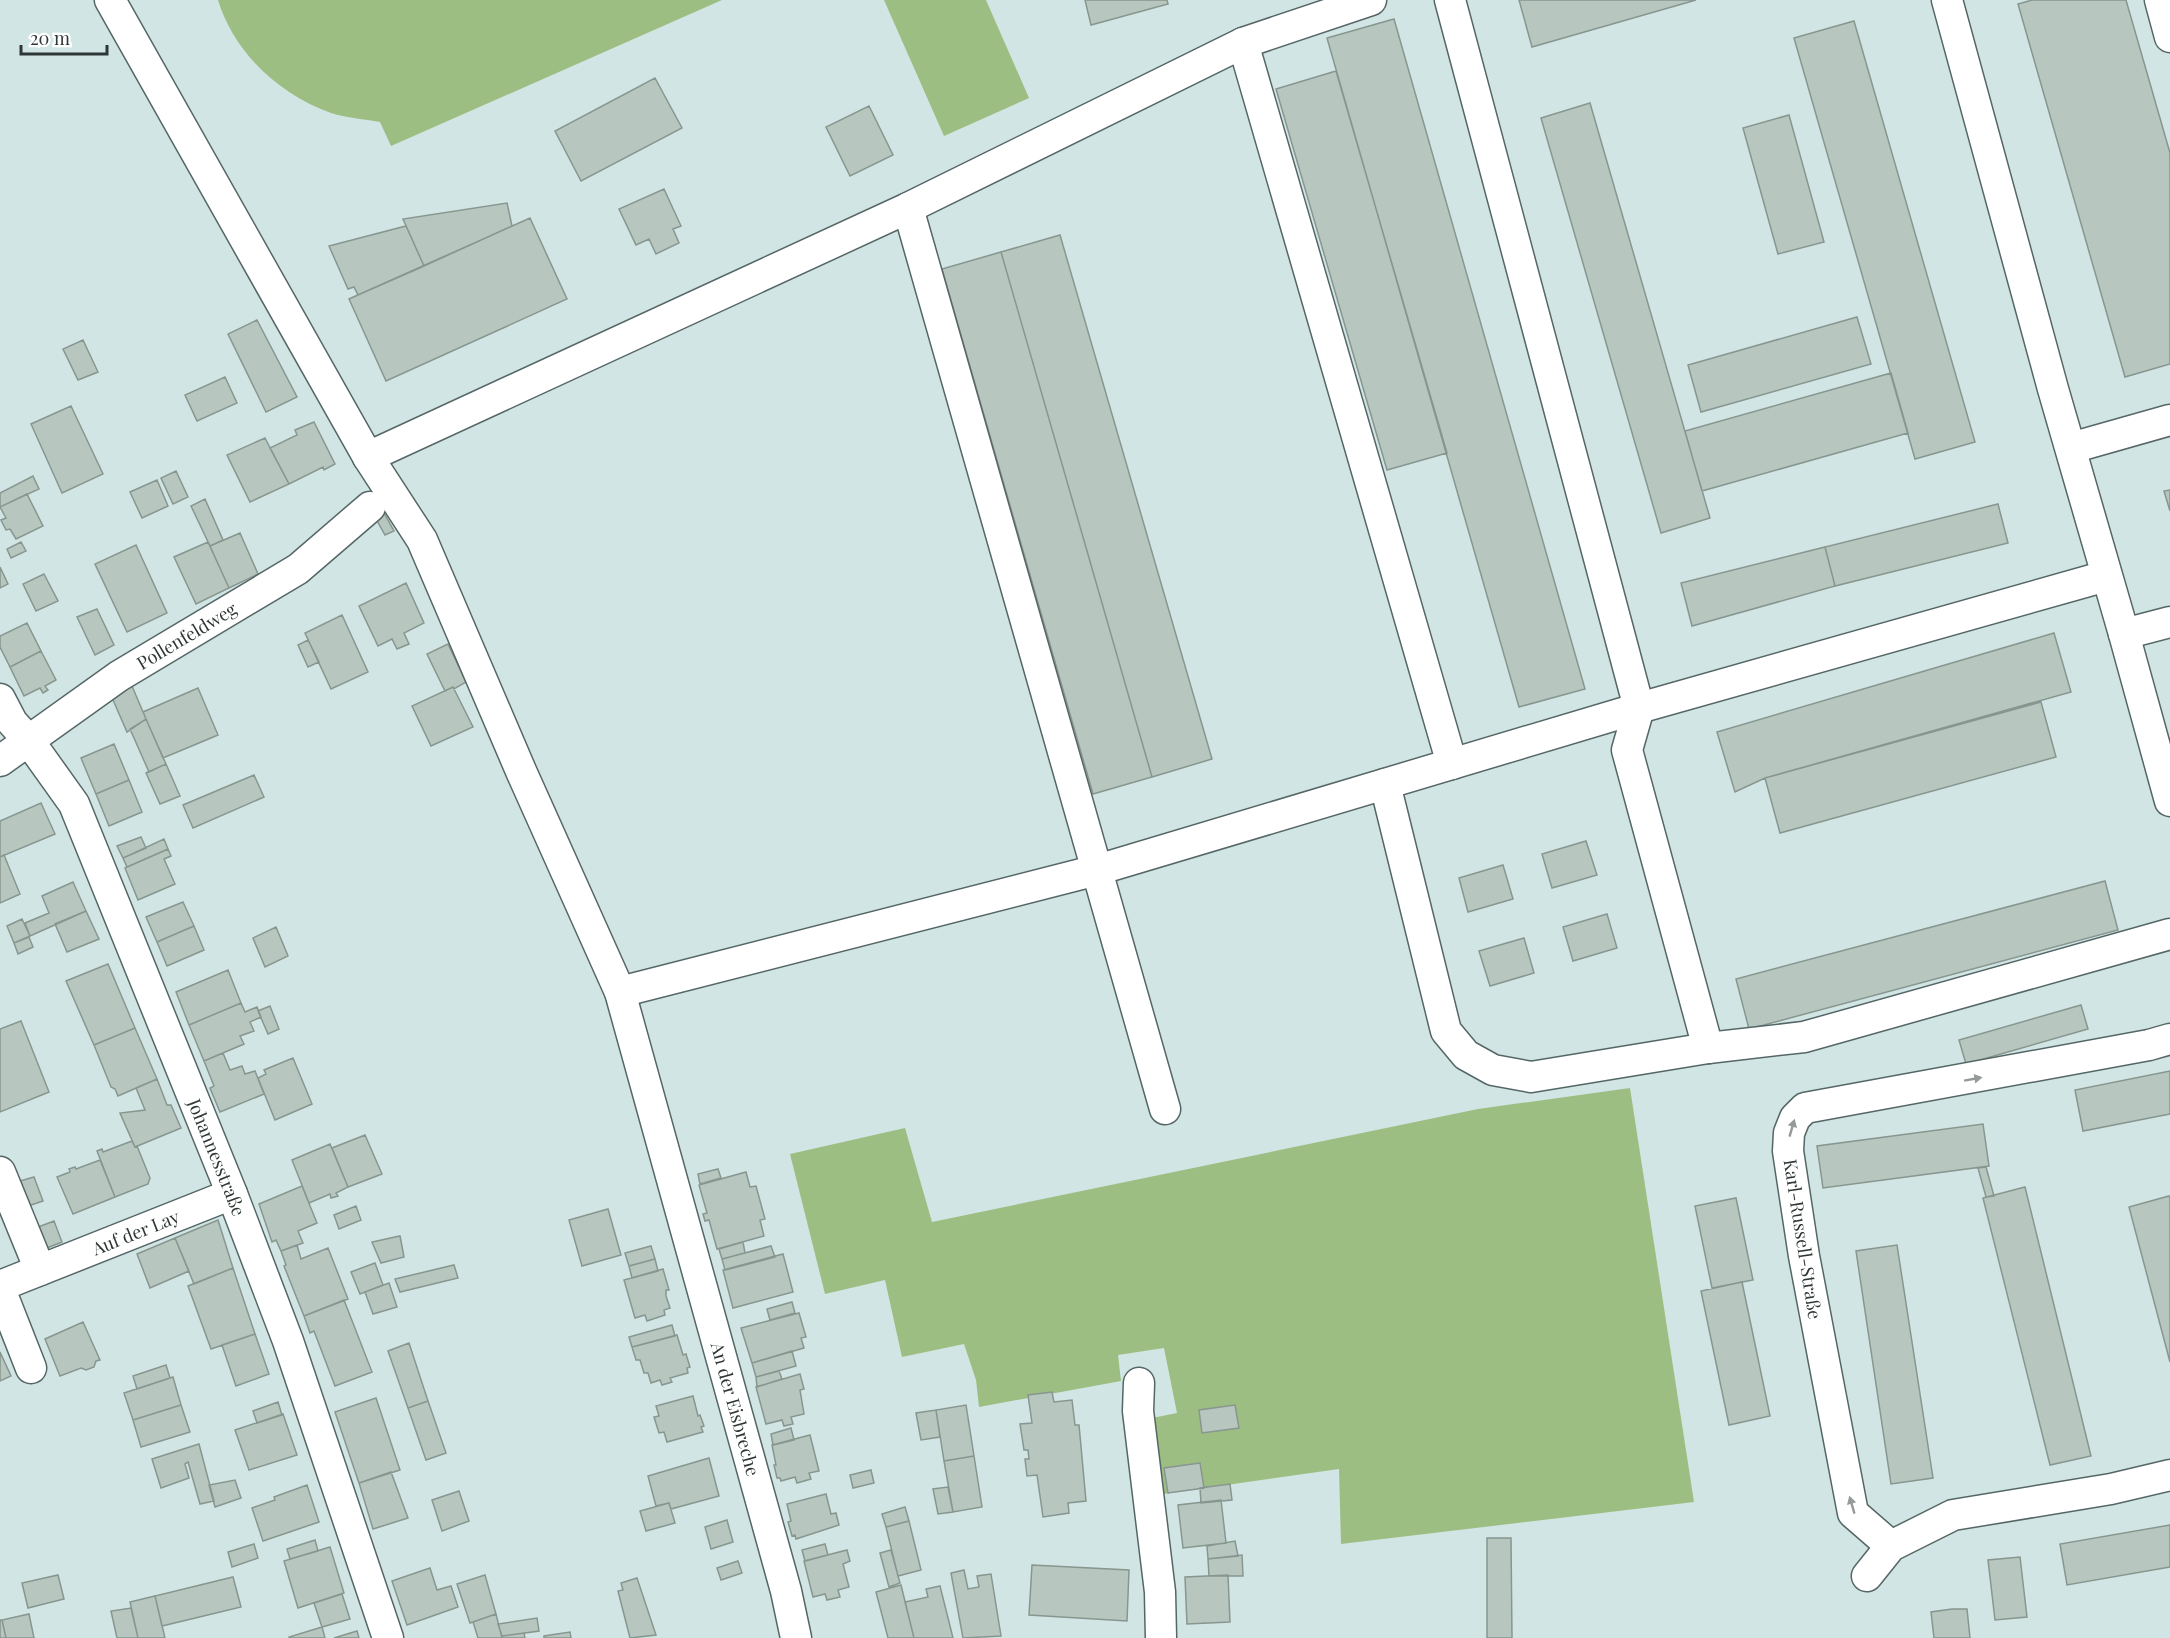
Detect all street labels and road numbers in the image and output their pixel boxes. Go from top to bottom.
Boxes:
street label: Pollenfeldweg [132,596,241,675]
street label: Johannesstraße [182,1094,251,1219]
street label: Karl-Russell-Straße [1778,1157,1828,1321]
street label: Auf der Lay [88,1204,183,1261]
street label: An der Eisbreche [705,1338,766,1479]

